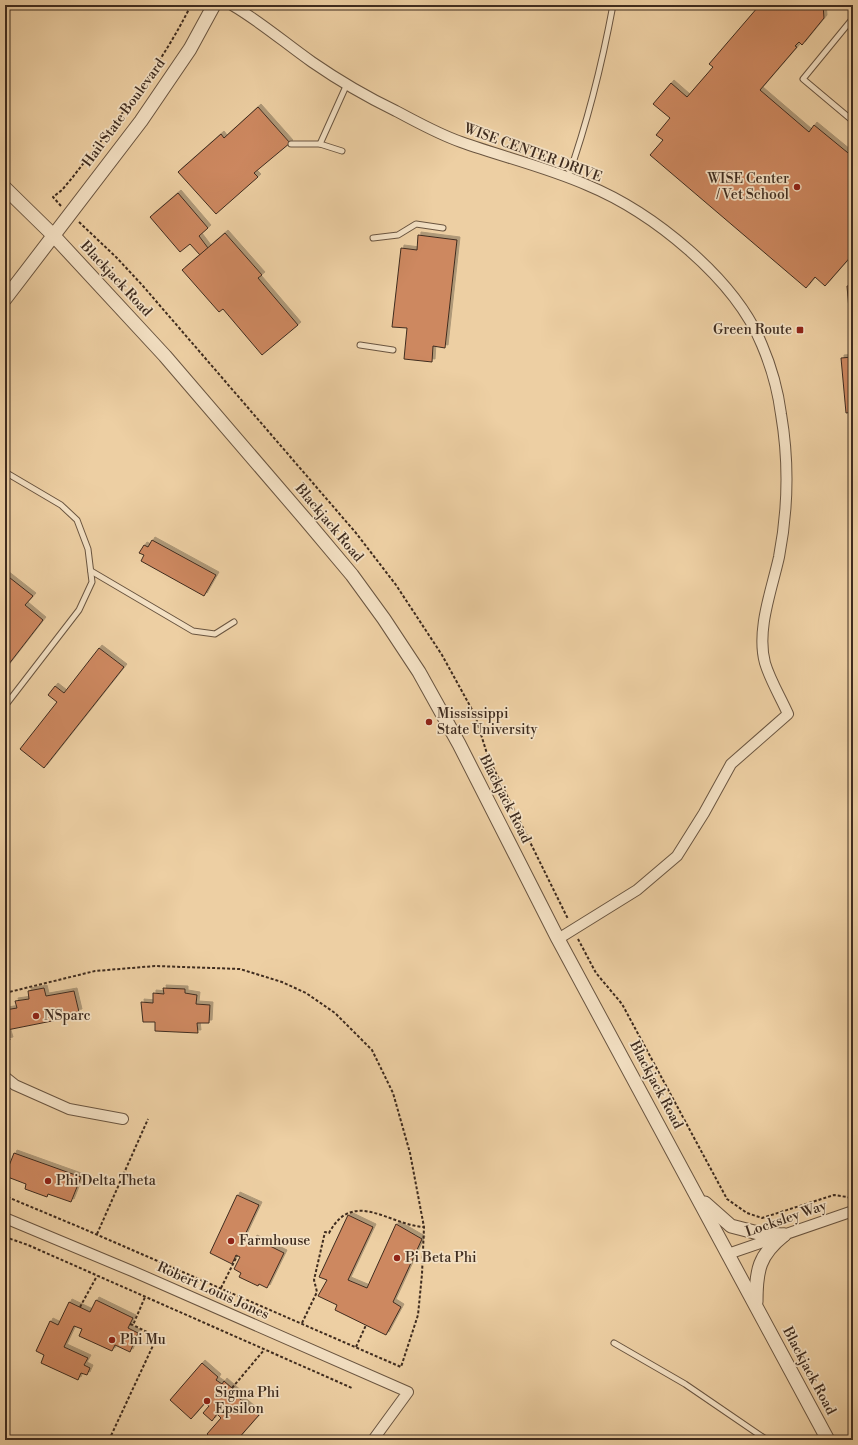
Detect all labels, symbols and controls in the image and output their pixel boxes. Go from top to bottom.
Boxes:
street label: Hail State Boulevard [79,55,169,171]
street label: WISE CENTER DRIVE [460,119,605,186]
place label: WISE Center / Vet School [706,170,789,204]
marker: WISE Center / Vet School [792,182,802,192]
street label: Blackjack Road [76,237,156,321]
place label: Green Route [713,321,792,339]
marker: Green Route [795,325,805,335]
street label: Blackjack Road [290,479,367,566]
place label: Mississippi State University [437,705,537,739]
marker: Mississippi State University [424,717,434,727]
street label: Blackjack Road [475,751,535,846]
place label: NSparc [44,1007,91,1025]
marker: NSparc [31,1011,41,1021]
street label: Blackjack Road [625,1037,687,1132]
place label: Phi Delta Theta [56,1172,157,1190]
marker: Phi Delta Theta [43,1176,53,1186]
street label: Locksley Way [743,1197,829,1241]
place label: Farmhouse [239,1232,310,1250]
marker: Farmhouse [226,1236,236,1246]
place label: Pi Beta Phi [405,1249,477,1267]
marker: Pi Beta Phi [392,1253,402,1263]
street label: Robert Louis Jones [154,1258,272,1324]
street label: Blackjack Road [778,1323,840,1418]
place label: Phi Mu [120,1331,166,1349]
marker: Phi Mu [107,1335,117,1345]
place label: Sigma Phi Epsilon [215,1384,280,1418]
marker: Sigma Phi Epsilon [202,1396,212,1406]

